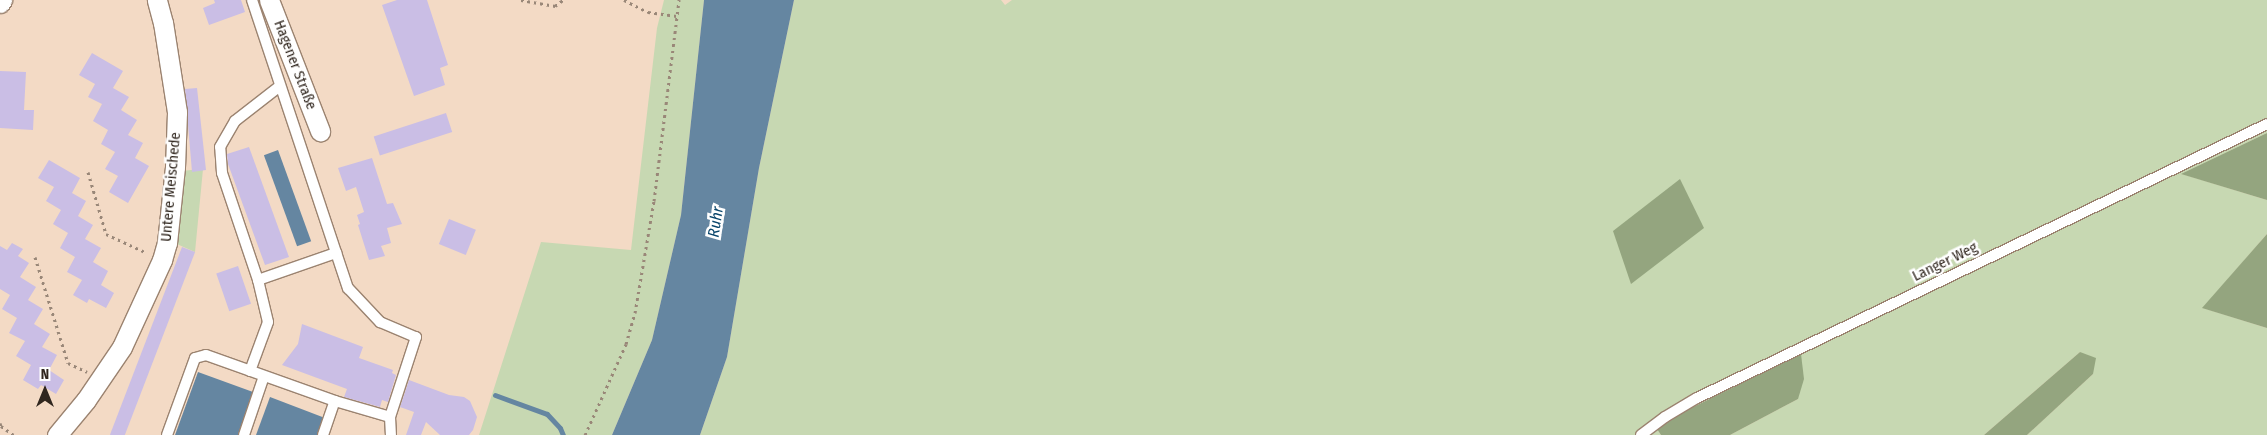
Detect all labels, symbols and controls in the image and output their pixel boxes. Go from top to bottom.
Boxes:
street label: Hagener Straße [270,18,320,112]
street label: Untere Meischede [157,131,185,243]
water label: Ruhr [704,205,728,239]
street label: Langer Weg [1909,238,1981,286]
north arrow [20,365,70,415]
text: N [41,366,49,383]

